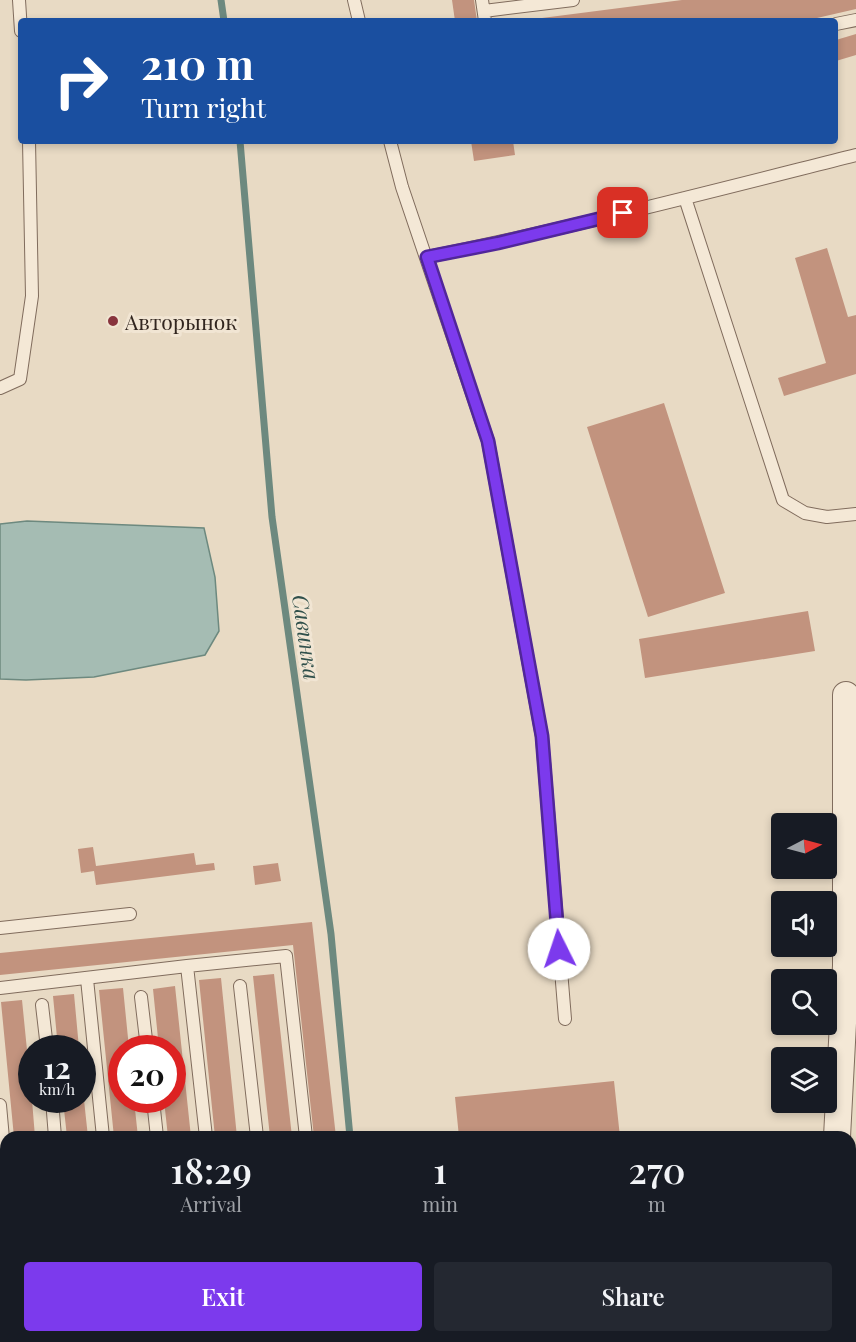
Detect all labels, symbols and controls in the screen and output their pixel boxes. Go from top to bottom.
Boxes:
text: 210 m [141,35,254,91]
icon: right [42,42,120,120]
text: Turn right [141,89,266,125]
pin [597,187,648,238]
icon: arrive [606,196,639,229]
place label: Авторынок [124,307,237,335]
marker: Авторынок [106,314,120,328]
water label: Савинка [286,592,328,682]
north arrow [771,813,837,879]
map controls [771,813,837,1113]
button: sound [771,891,837,957]
position arrow [527,917,591,981]
button: search [771,969,837,1035]
speed limit sign: 20 [108,1035,186,1113]
text: 12 [43,1047,71,1087]
button: layers [771,1047,837,1113]
text: km/h [39,1079,75,1099]
text: 18:29 [171,1145,252,1193]
text: 1 [433,1145,447,1193]
text: 270 [629,1145,685,1193]
text: Arrival [180,1190,242,1217]
text: min [422,1190,458,1217]
text: m [648,1190,666,1217]
button: Exit [24,1262,422,1331]
button: Share [434,1262,832,1331]

